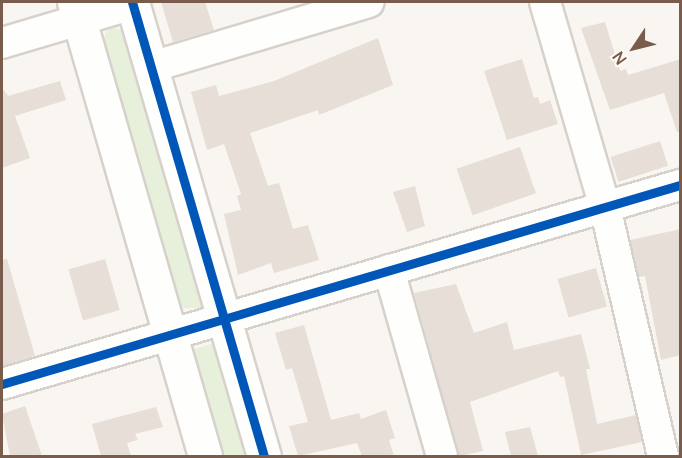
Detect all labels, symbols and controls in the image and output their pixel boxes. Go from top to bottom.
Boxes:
north arrow [604,18,664,78]
text: N [607,47,632,69]

